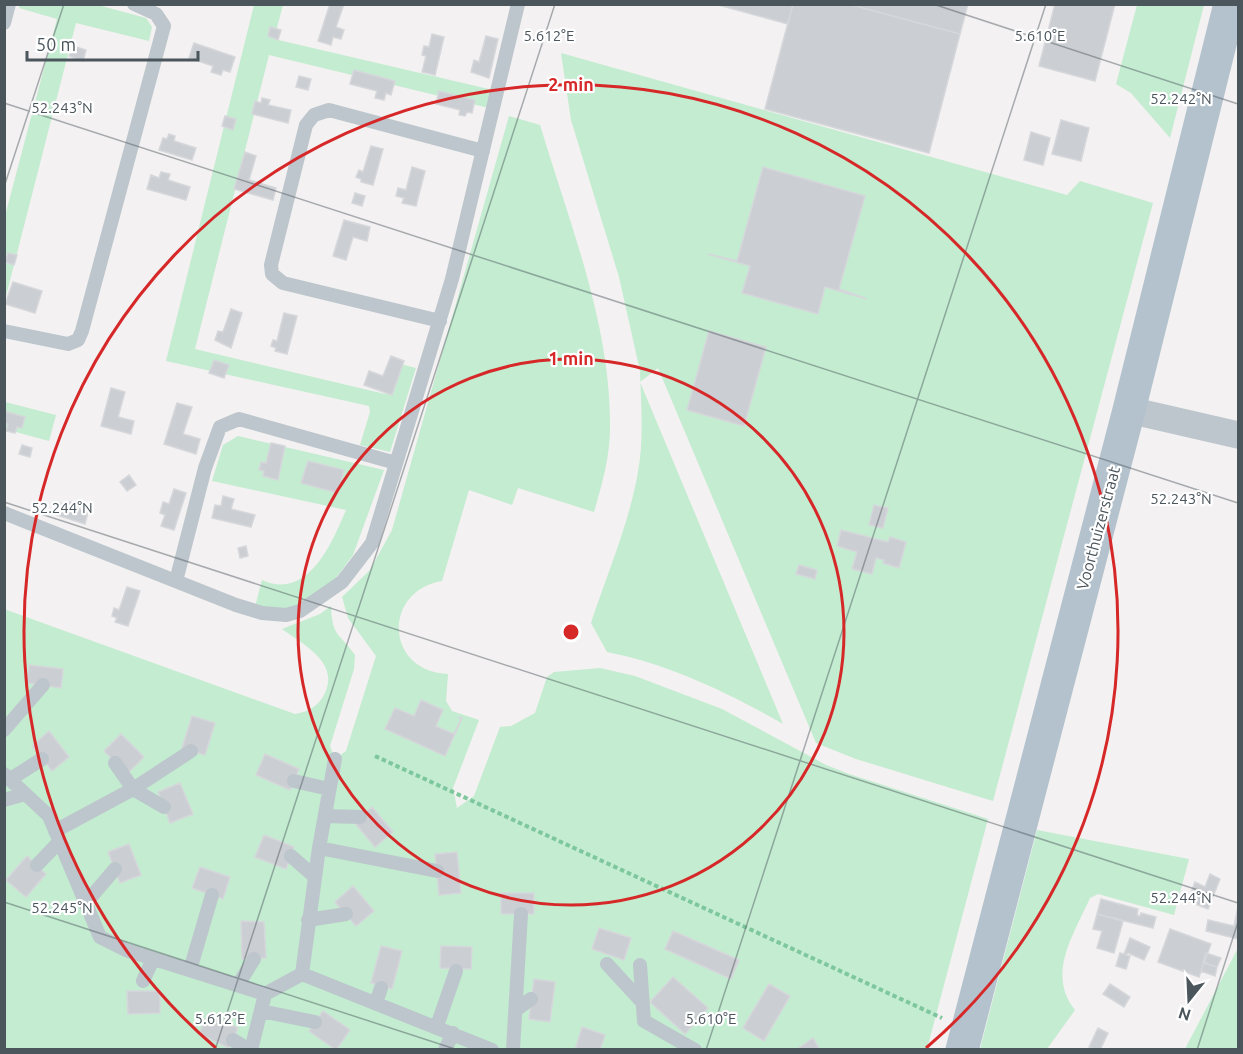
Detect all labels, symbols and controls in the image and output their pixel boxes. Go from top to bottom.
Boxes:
scale bar [27,24,198,62]
text: 5.612°E [524,27,574,44]
text: 5.610°E [1015,27,1065,44]
text: 50 m [36,34,76,54]
text: 2 min [548,74,594,94]
text: 52.242°N [1150,90,1212,107]
text: 52.243°N [31,99,93,116]
text: 1 min [548,348,594,368]
street label: Voorthuizerstraat [1073,464,1123,592]
text: 52.243°N [1150,490,1212,507]
text: 52.244°N [31,499,93,516]
centre of rings [561,622,581,642]
text: 52.244°N [1150,889,1212,906]
text: 52.245°N [31,899,93,916]
north arrow [1159,970,1219,1030]
text: N [1176,1004,1193,1025]
text: 5.612°E [195,1010,245,1027]
text: 5.610°E [686,1010,736,1027]

